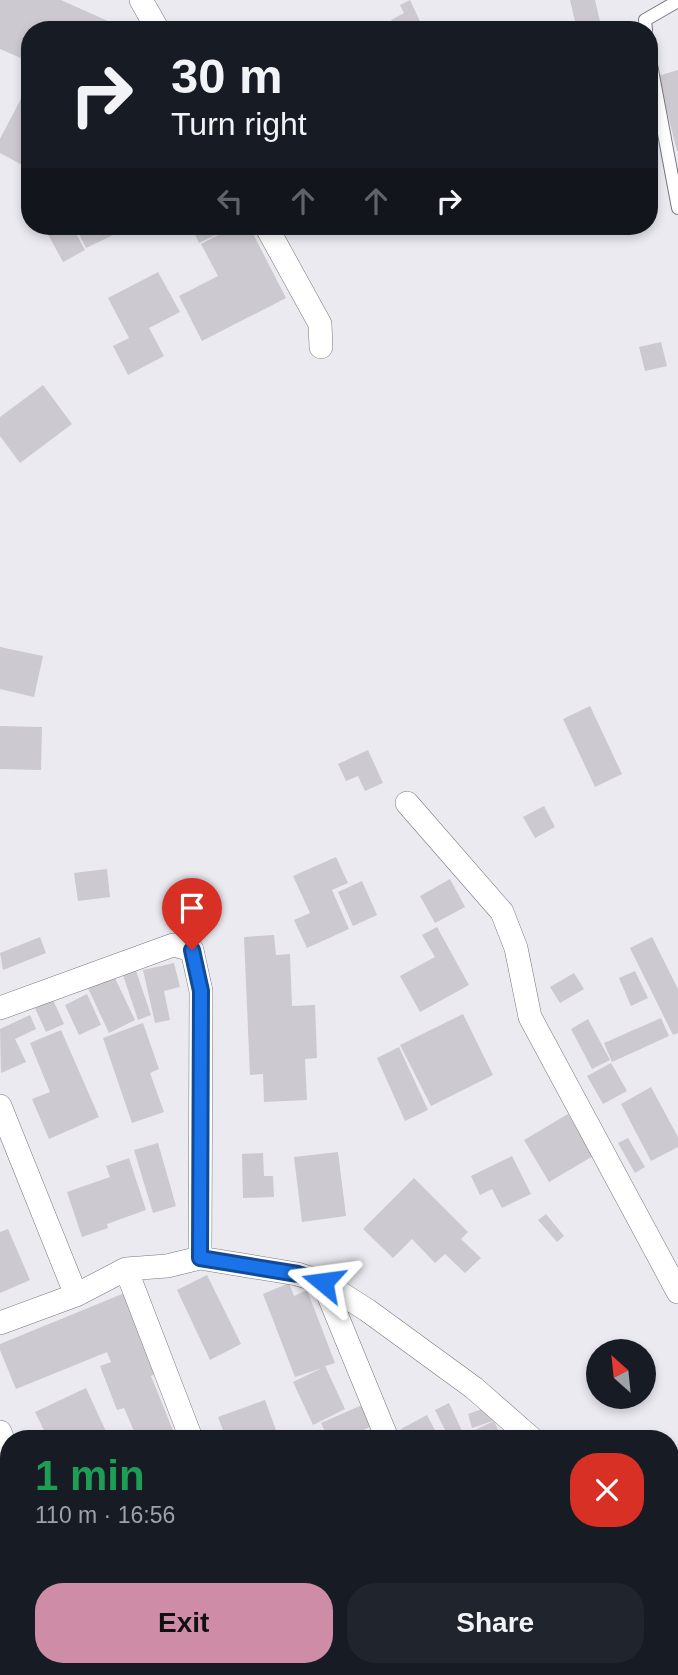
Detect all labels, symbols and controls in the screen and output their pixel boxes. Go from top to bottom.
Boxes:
icon: right [56,49,147,140]
text: 30 m [171,49,283,103]
text: Turn right [171,106,307,142]
icon: left [211,182,249,220]
icon: ahead [284,182,322,220]
icon: ahead [357,182,395,220]
icon: right [430,182,468,220]
pin [162,878,222,950]
icon: arrive [173,889,211,927]
position arrow [286,1245,360,1319]
north arrow [586,1339,656,1409]
map controls [586,1339,656,1409]
text: 1 min [35,1452,145,1499]
button: close [570,1453,644,1527]
text: 110 m · 16:56 [35,1502,175,1528]
button: Exit [35,1583,333,1663]
button: Share [347,1583,644,1663]

